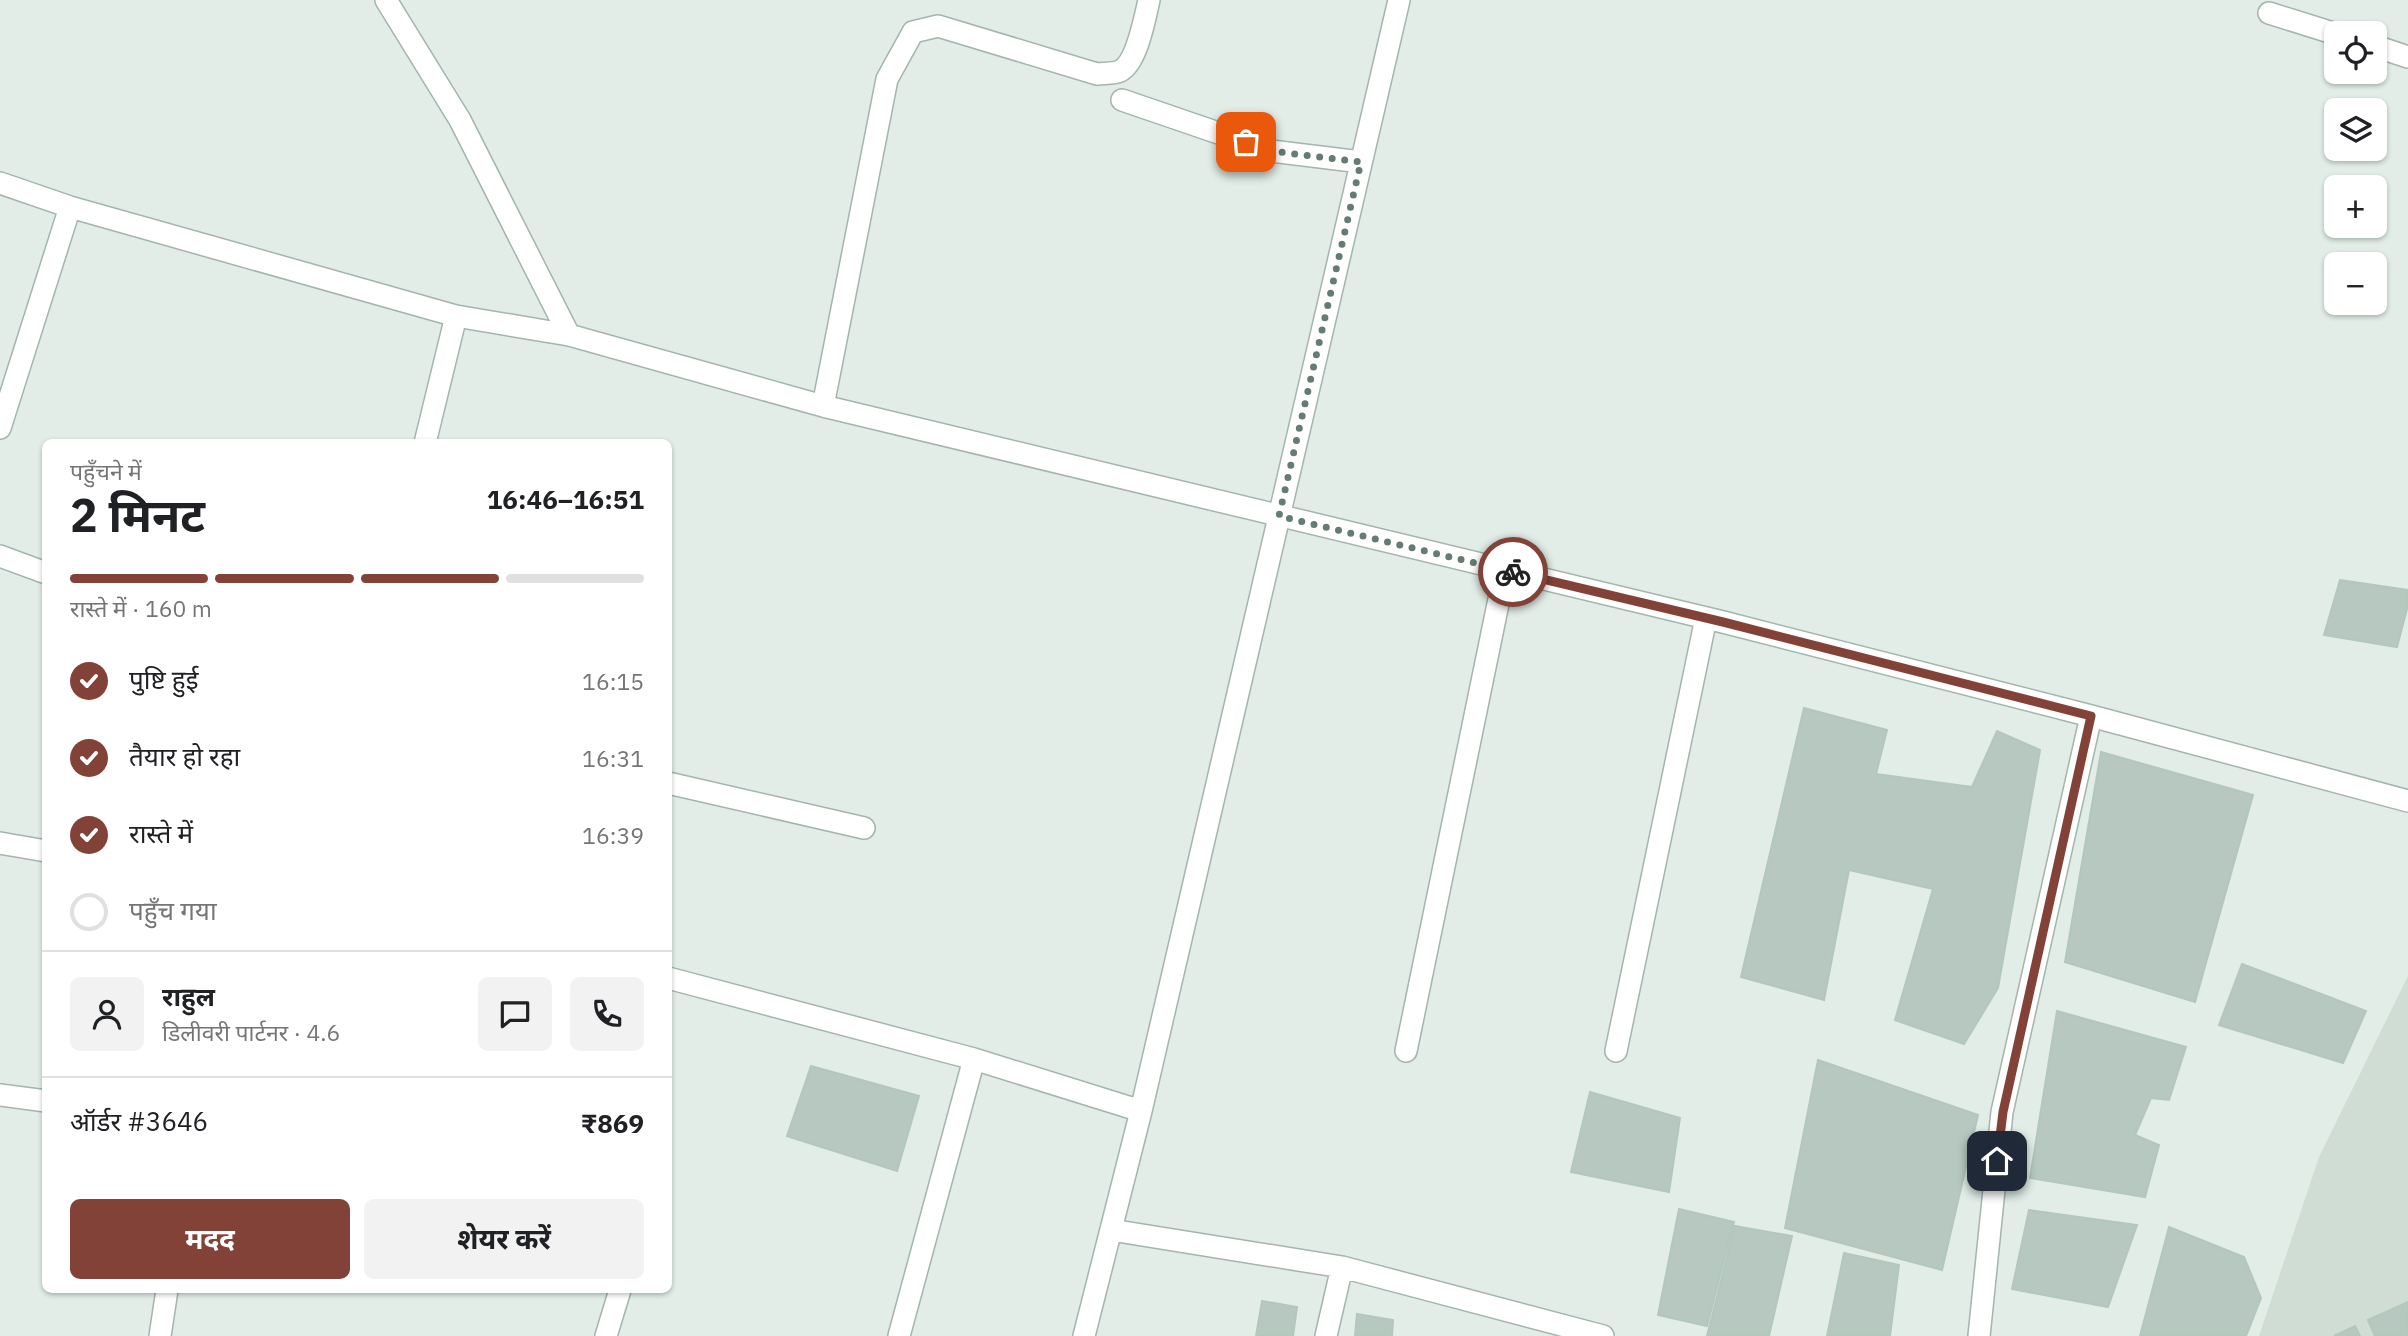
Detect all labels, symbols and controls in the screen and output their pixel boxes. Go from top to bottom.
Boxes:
map controls [2324,21,2387,315]
button: locate [2324,21,2387,84]
button: layers [2324,98,2387,161]
pin [1216,112,1276,172]
icon: bag [1227,123,1265,161]
button: + [2324,175,2387,238]
button: − [2324,252,2387,315]
text: पहुँचने में [70,456,142,486]
text: 16:46–16:51 [487,482,644,516]
text: 2 मिनट [70,485,205,545]
courier [1478,537,1548,607]
icon: bike [1494,553,1532,591]
text: रास्ते में · 160 m [70,593,212,623]
icon: check [70,662,108,700]
text: पुष्टि हुई [129,662,198,696]
text: 16:15 [582,666,644,696]
icon: check [70,739,108,777]
text: तैयार हो रहा [129,739,240,773]
text: 16:31 [582,743,644,773]
icon: check [70,816,108,854]
text: रास्ते में [129,816,193,850]
text: 16:39 [582,820,644,850]
text: पहुँच गया [129,893,217,927]
button: person [70,977,144,1051]
button: chat [478,977,552,1051]
button: phone [570,977,644,1051]
text: राहुल [162,979,215,1013]
text: डिलीवरी पार्टनर · 4.6 [162,1017,340,1047]
text: ऑर्डर #3646 [70,1104,208,1138]
text: ₹869 [581,1106,644,1140]
pin [1967,1131,2027,1191]
icon: home [1978,1142,2016,1180]
button: मदद [70,1199,350,1279]
button: शेयर करें [364,1199,644,1279]

